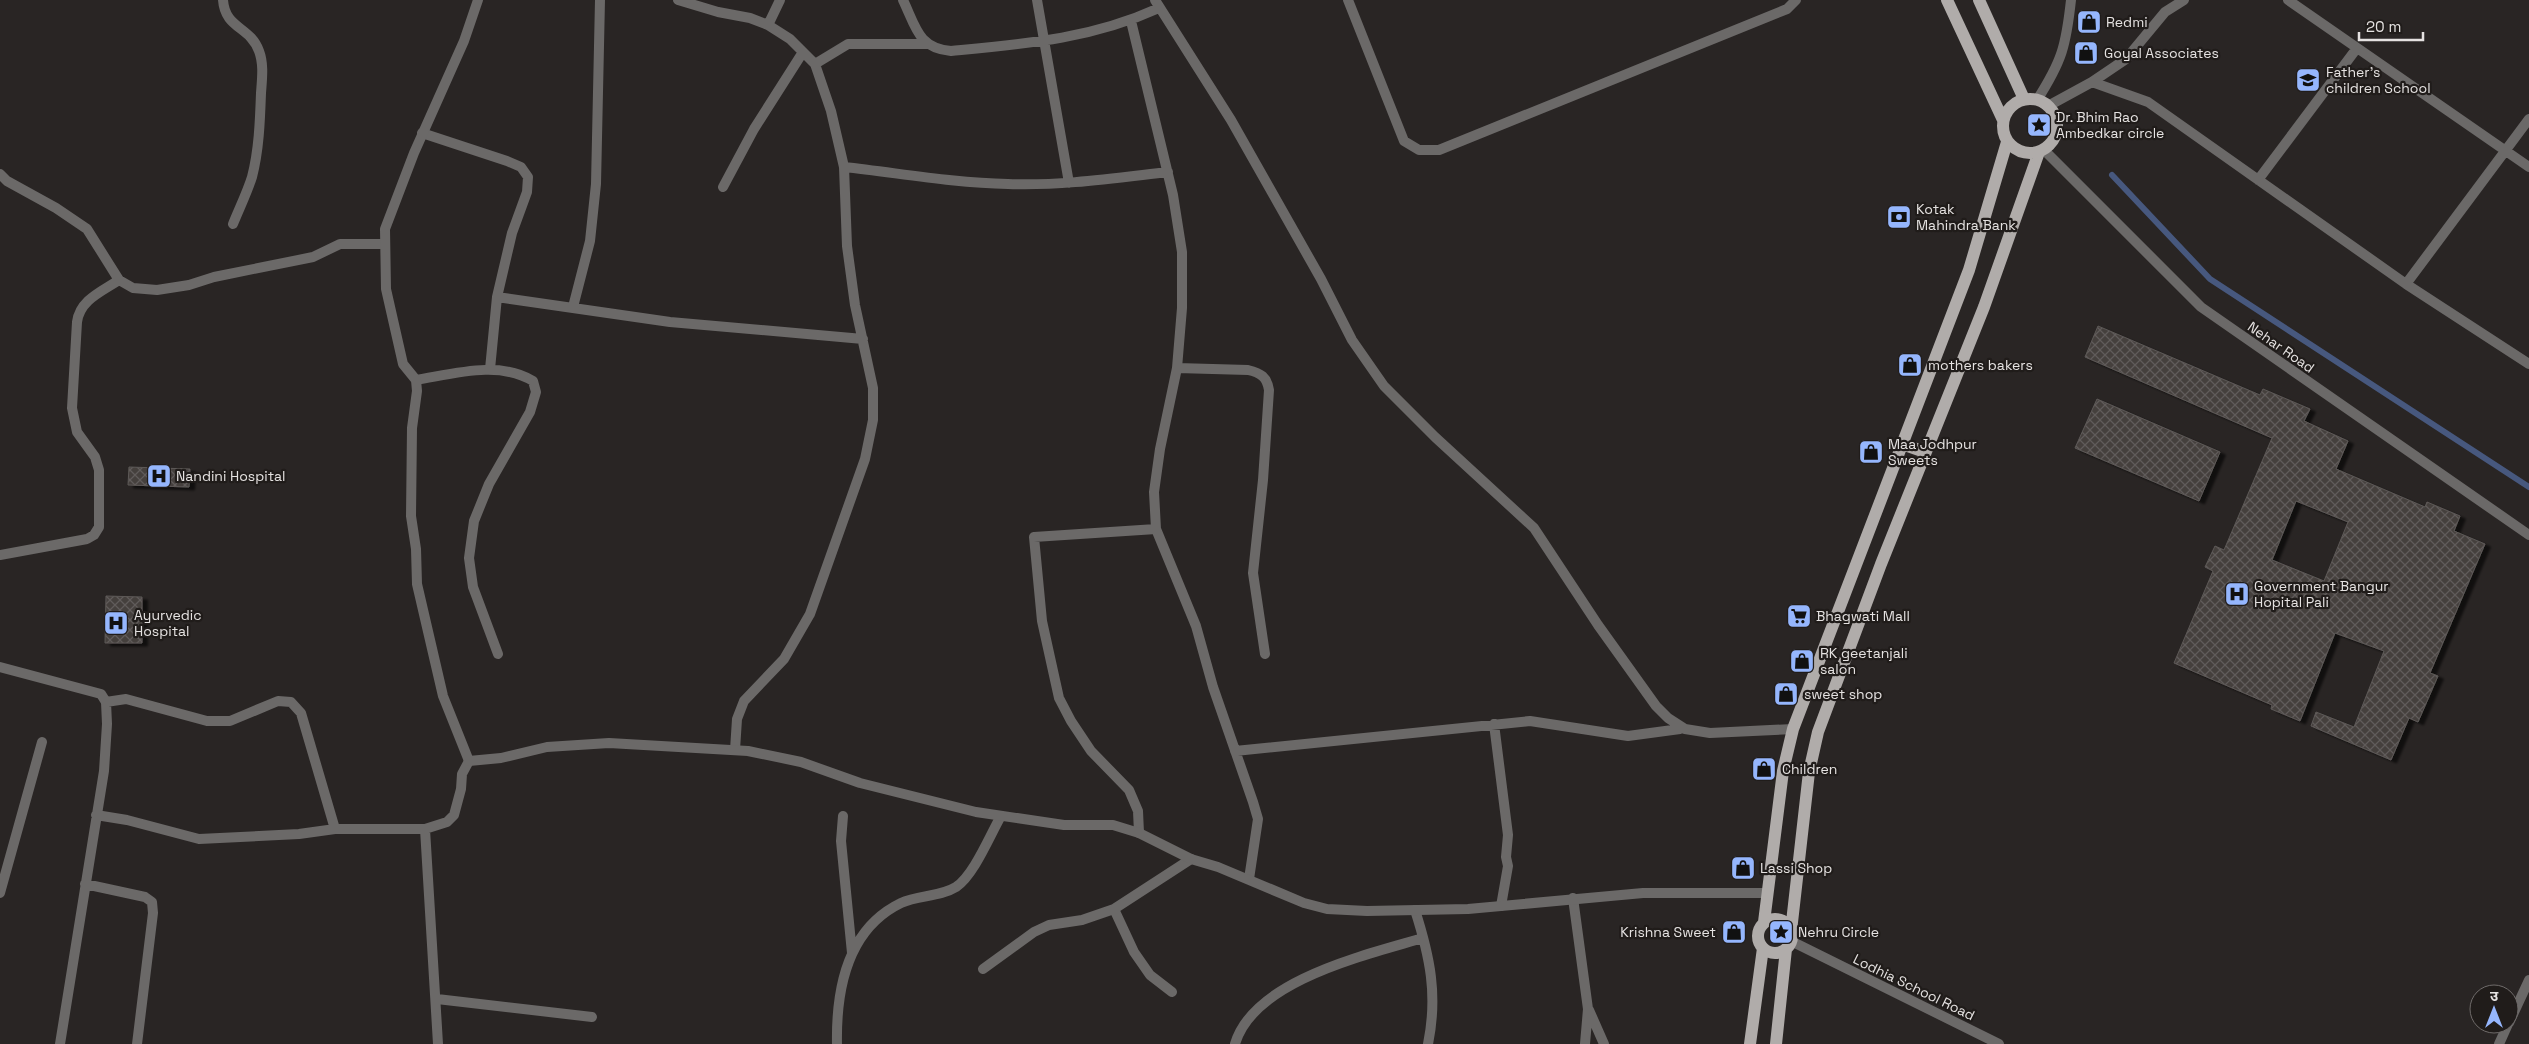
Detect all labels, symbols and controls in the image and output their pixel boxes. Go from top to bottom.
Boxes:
shop icon: Redmi [2076,9,2102,35]
scale bar [2359,10,2423,42]
place label: Redmi [2106,13,2148,31]
text: 20 m [2366,17,2401,36]
shop icon: Goyal Associates [2073,40,2099,66]
place label: Goyal Associates [2104,44,2219,62]
place label: Father's children School [2326,63,2431,97]
school or university icon: Father's children School [2295,67,2321,93]
place label: Dr. Bhim Rao Ambedkar circle [2056,108,2164,142]
place icon: Dr. Bhim Rao Ambedkar circle [2026,112,2052,138]
place label: Kotak Mahindra Bank [1916,200,2016,234]
bank icon: Kotak Mahindra Bank [1886,204,1912,230]
street label: Nehar Road [2244,317,2318,377]
shop icon: mothers bakers [1897,352,1923,378]
place label: mothers bakers [1928,356,2033,374]
place label: Maa Jodhpur Sweets [1888,435,1977,469]
shop icon: Maa Jodhpur Sweets [1858,439,1884,465]
hospital icon: Nandini Hospital [146,463,172,489]
place label: Nandini Hospital [176,467,286,485]
place label: Government Bangur Hopital Pali [2254,577,2389,611]
hospital icon: Government Bangur Hopital Pali [2224,581,2250,607]
supermarket icon: Bhagwati Mall [1786,603,1812,629]
place label: Ayurvedic Hospital [134,606,202,640]
place label: Bhagwati Mall [1816,607,1910,625]
hospital icon: Ayurvedic Hospital [103,610,129,636]
place label: RK geetanjali salon [1820,644,1908,678]
shop icon: RK geetanjali salon [1789,648,1815,674]
shop icon: sweet shop [1773,681,1799,707]
place label: sweet shop [1804,685,1882,703]
shop icon: Children [1751,756,1777,782]
place label: Children [1782,760,1837,778]
shop icon: Lassi Shop [1730,855,1756,881]
place label: Lassi Shop [1760,859,1832,877]
shop icon: Krishna Sweet [1721,919,1747,945]
place icon: Nehru Circle [1768,919,1794,945]
place label: Krishna Sweet [1620,923,1716,941]
place label: Nehru Circle [1798,923,1879,941]
street label: Lodhia School Road [1850,950,1978,1024]
north arrow [2469,984,2519,1034]
text: उ [2490,987,2499,1005]

